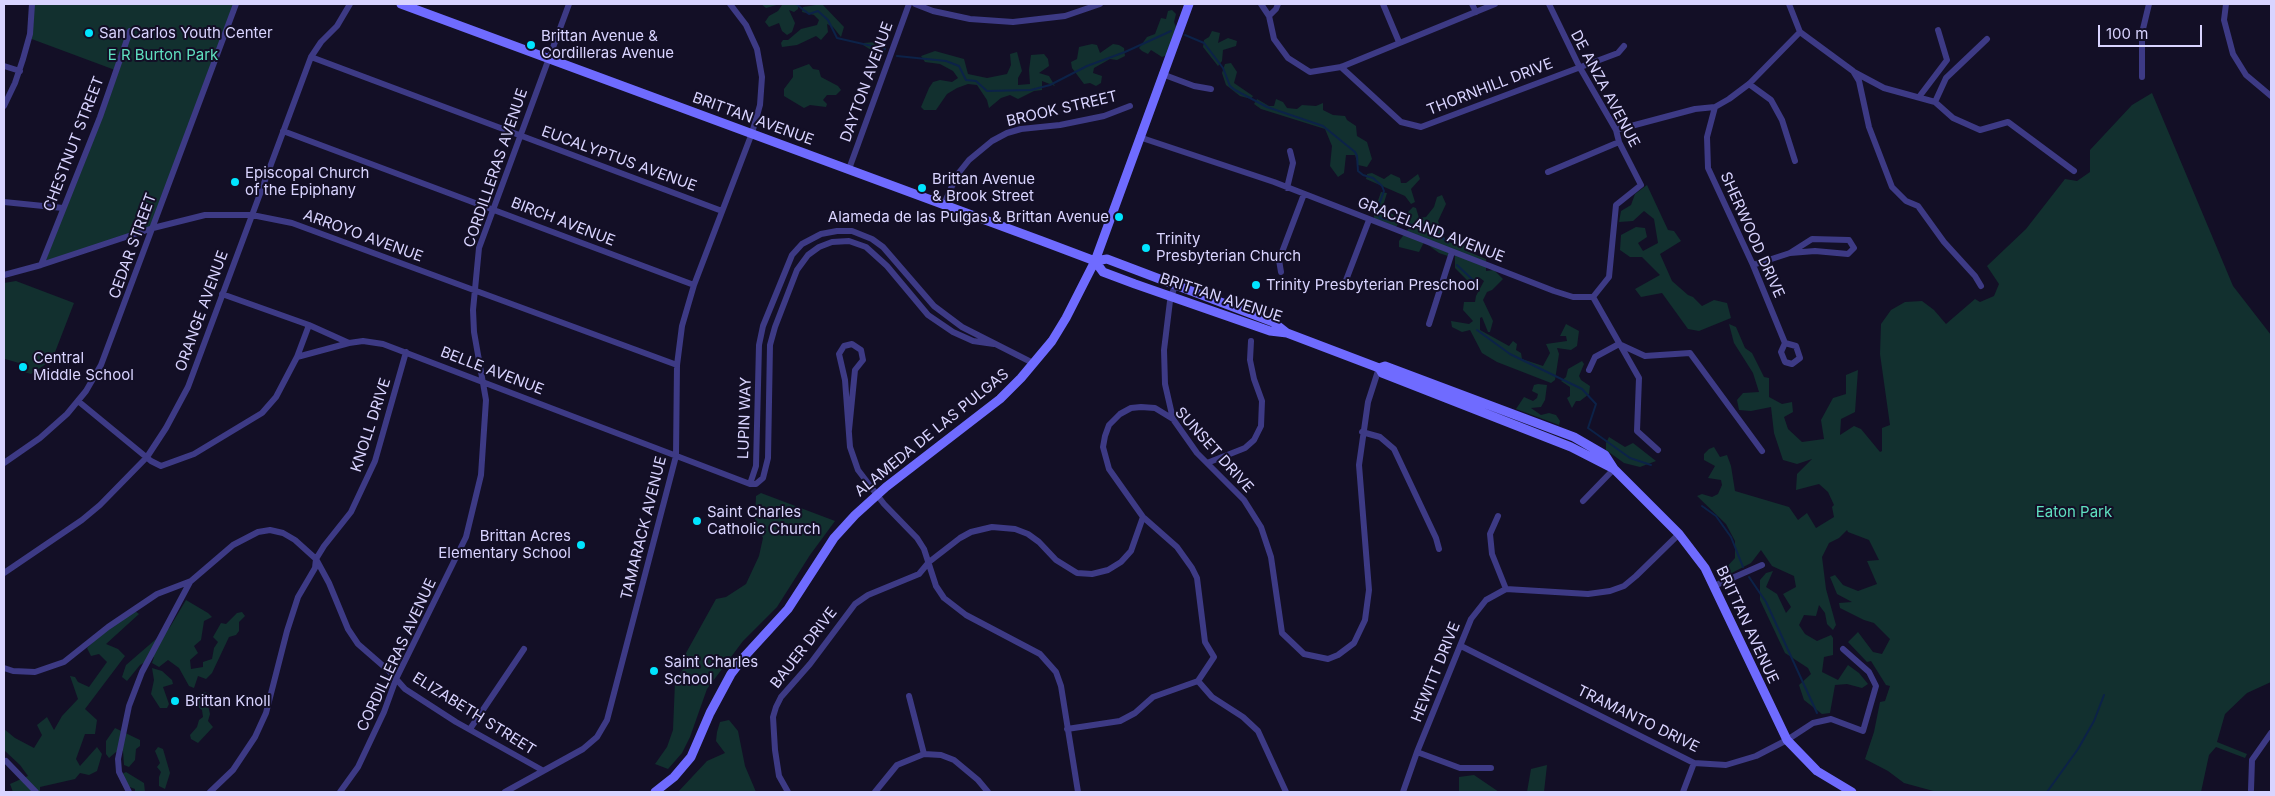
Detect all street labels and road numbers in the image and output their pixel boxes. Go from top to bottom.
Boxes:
street label: DAYTON AVENUE [837,20,897,144]
street label: DE ANZA AVENUE [1567,27,1643,151]
street label: THORNHILL DRIVE [1424,55,1556,119]
street label: CHESTNUT STREET [40,74,108,214]
street label: CORDILLERAS AVENUE [460,86,532,250]
street label: BROOK STREET [1005,87,1119,131]
street label: BRITTAN AVENUE [690,89,816,149]
street label: EUCALYPTUS AVENUE [539,123,699,195]
street label: SHERWOOD DRIVE [1716,169,1788,301]
street label: CEDAR STREET [106,191,160,301]
street label: BIRCH AVENUE [508,194,618,250]
street label: GRACELAND AVENUE [1355,194,1507,266]
street label: ARROYO AVENUE [301,206,425,266]
street label: ORANGE AVENUE [172,248,232,374]
street label: BRITTAN AVENUE [1158,270,1284,326]
street label: BELLE AVENUE [438,343,546,399]
street label: ALAMEDA DE LAS PULGAS [851,365,1013,501]
street label: KNOLL DRIVE [347,376,395,474]
street label: LUPIN WAY [735,377,755,459]
street label: SUNSET DRIVE [1171,404,1257,496]
street label: TAMARACK AVENUE [617,454,671,602]
street label: BRITTAN AVENUE [1712,563,1782,687]
street label: CORDILLERAS AVENUE [354,576,440,734]
street label: BAUER DRIVE [767,604,841,692]
street label: HEWITT DRIVE [1408,619,1464,725]
street label: ELIZABETH STREET [409,669,539,759]
street label: TRAMANTO DRIVE [1574,682,1702,756]

